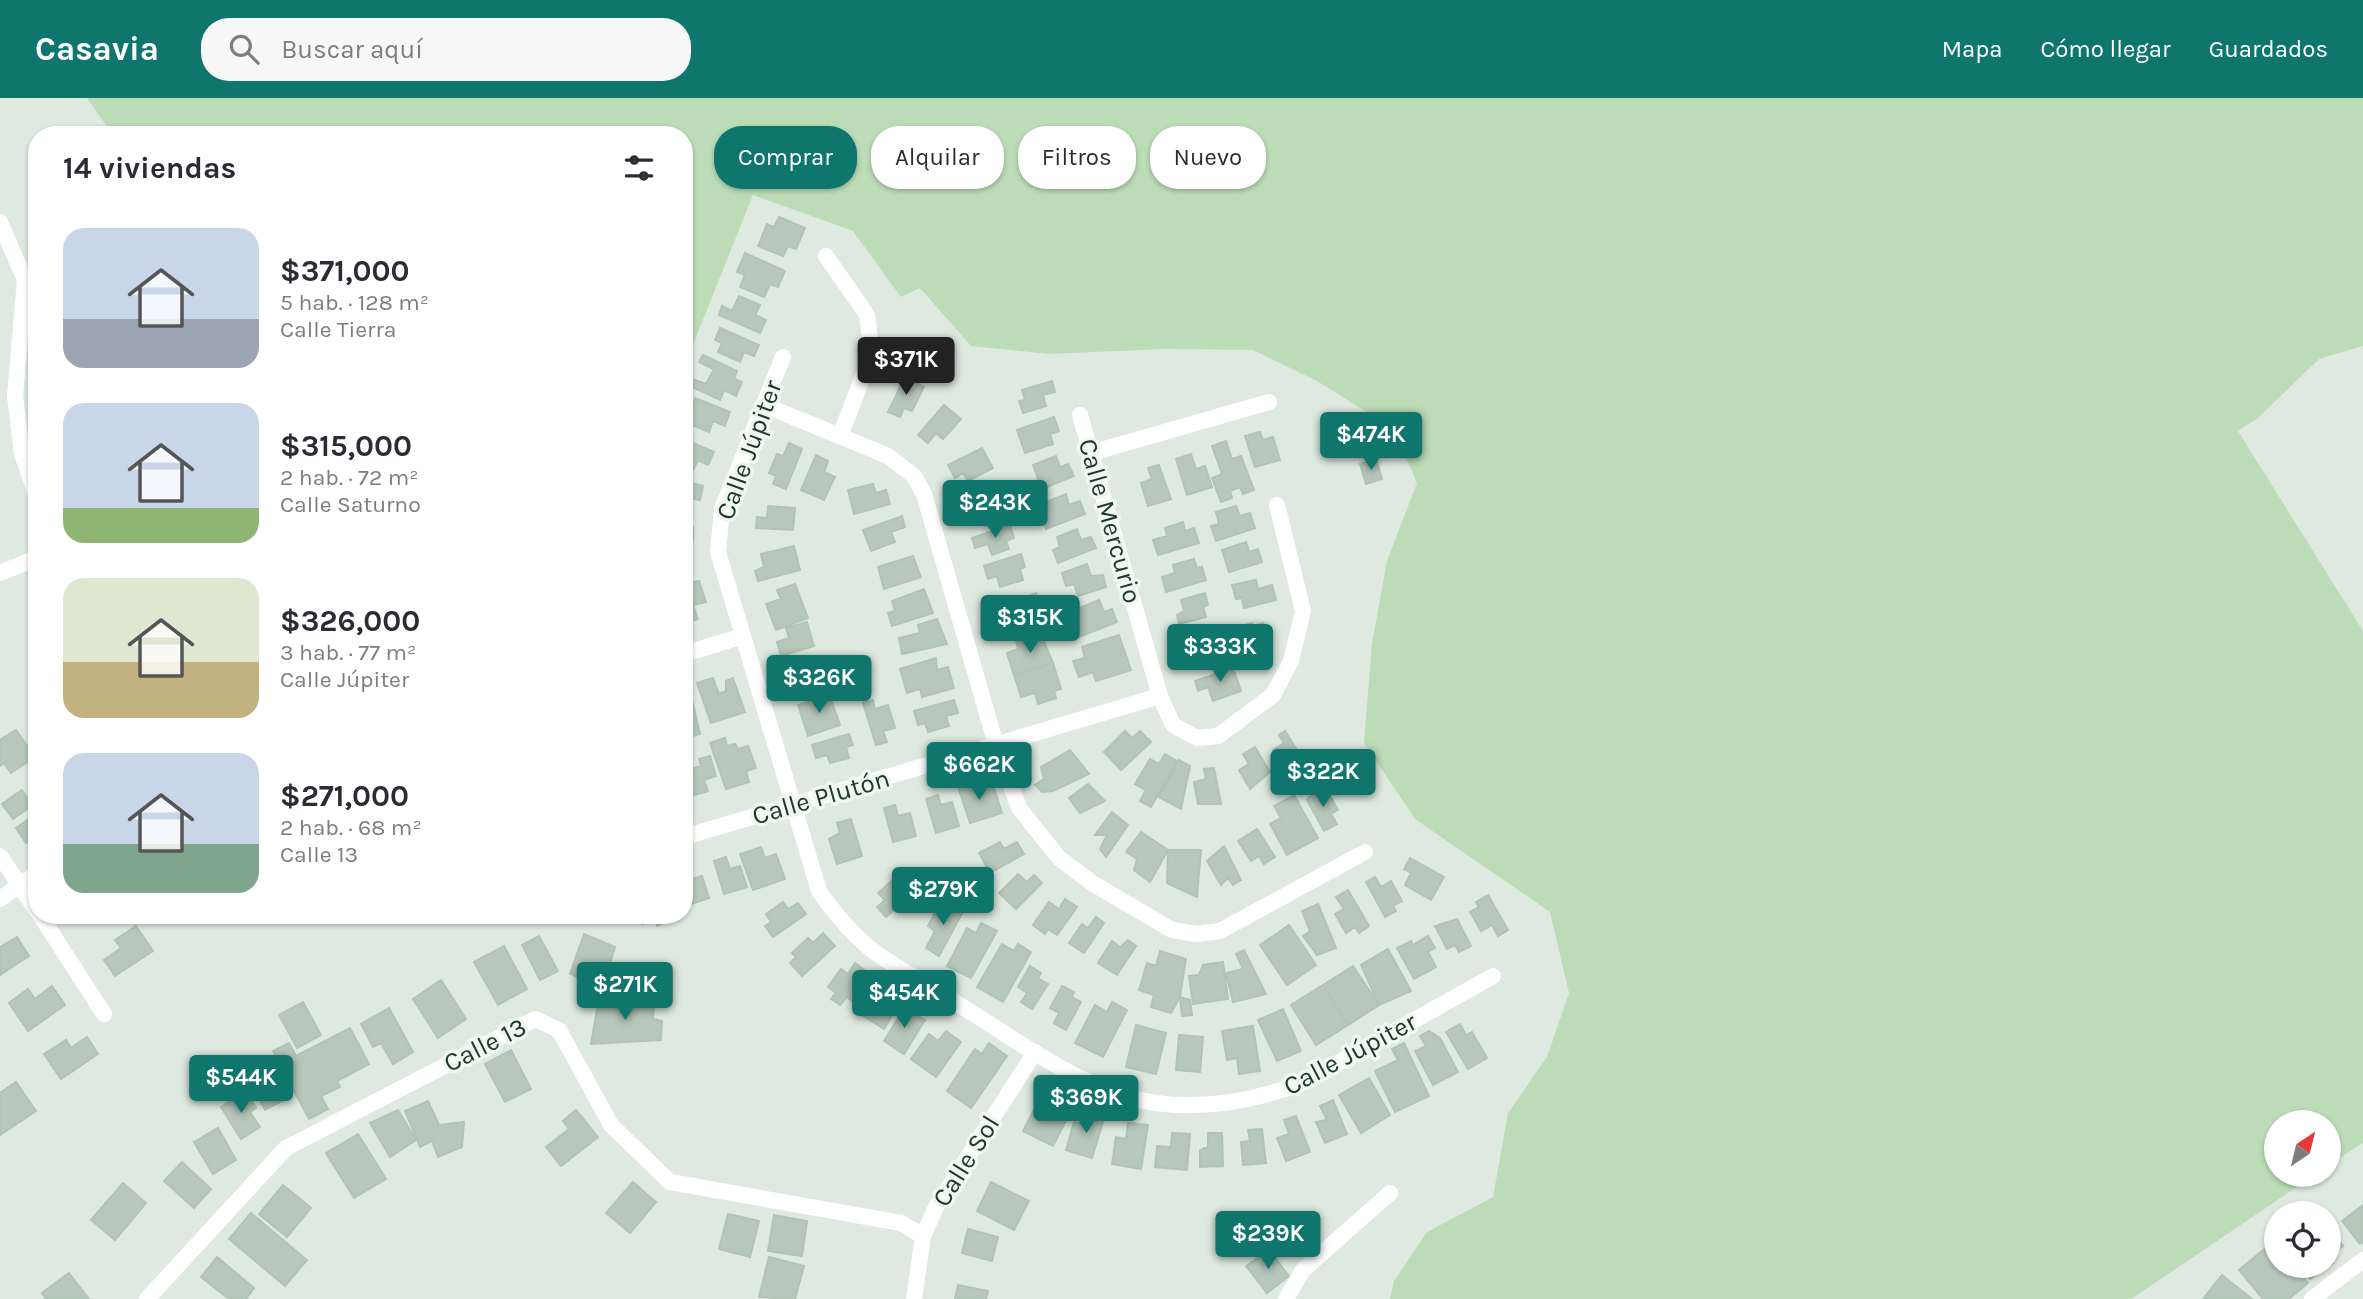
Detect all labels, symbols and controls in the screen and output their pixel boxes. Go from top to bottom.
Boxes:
search box [201,18,691,81]
text: Casavia [35,30,159,68]
icon: search [225,30,263,68]
text: Buscar aquí [281,34,423,65]
text: Mapa [1942,35,2002,63]
text: Cómo llegar [2040,35,2171,63]
text: Guardados [2209,35,2328,63]
chip: Comprar [714,126,857,189]
chip: Alquilar [871,126,1004,189]
chip: Filtros [1018,126,1136,189]
chip: Nuevo [1150,126,1266,189]
icon: filters [620,149,658,187]
text: 14 viviendas [63,150,236,186]
text: $371,000 [280,253,409,289]
icon: home [119,256,203,340]
text: 5 hab. · 128 m² [280,289,429,316]
text: Calle Tierra [280,316,396,343]
pin: $371K [857,338,955,397]
text: $371K [874,346,938,373]
street label: Calle Júpiter [709,376,789,524]
pin: $474K [1322,412,1420,472]
text: $474K [1336,421,1406,448]
text: $315,000 [280,428,412,464]
icon: home [119,431,203,515]
street label: Calle Mercurio [1072,435,1148,607]
text: 2 hab. · 72 m² [280,464,418,491]
pin: $243K [946,480,1044,540]
text: $243K [959,489,1031,516]
text: Calle Saturno [280,491,421,518]
pin: $315K [981,596,1079,655]
text: $326,000 [280,603,420,639]
text: $315K [997,604,1063,631]
icon: home [119,606,203,690]
pin: $333K [1171,624,1269,684]
text: $333K [1183,633,1257,660]
text: 3 hab. · 77 m² [280,639,416,666]
pin: $326K [770,656,868,715]
text: $326K [782,664,856,691]
text: Calle Júpiter [280,666,409,693]
pin: $662K [930,742,1028,802]
pin: $322K [1274,750,1372,809]
text: $662K [943,751,1015,778]
text: $322K [1286,758,1360,785]
street label: Calle Plutón [749,763,893,831]
text: $271,000 [280,778,409,814]
icon: home [119,781,203,865]
text: 2 hab. · 68 m² [280,814,422,841]
text: Calle 13 [280,841,358,868]
pin: $279K [894,868,992,927]
text: $279K [908,876,978,903]
pin: $271K [576,962,674,1022]
pin: $454K [855,970,953,1030]
text: $271K [593,971,657,998]
text: $454K [868,979,940,1006]
street label: Calle Júpiter [1278,1006,1422,1102]
street label: Calle 13 [439,1011,531,1079]
pin: $544K [192,1056,290,1115]
text: $544K [205,1064,277,1091]
pin: $369K [1037,1076,1135,1135]
text: $369K [1049,1084,1123,1111]
street label: Calle Sol [926,1110,1006,1212]
north arrow [2264,1110,2342,1186]
map controls [2264,1110,2341,1278]
button: locate [2264,1201,2341,1278]
pin: $239K [1219,1212,1317,1271]
text: $239K [1231,1220,1305,1247]

